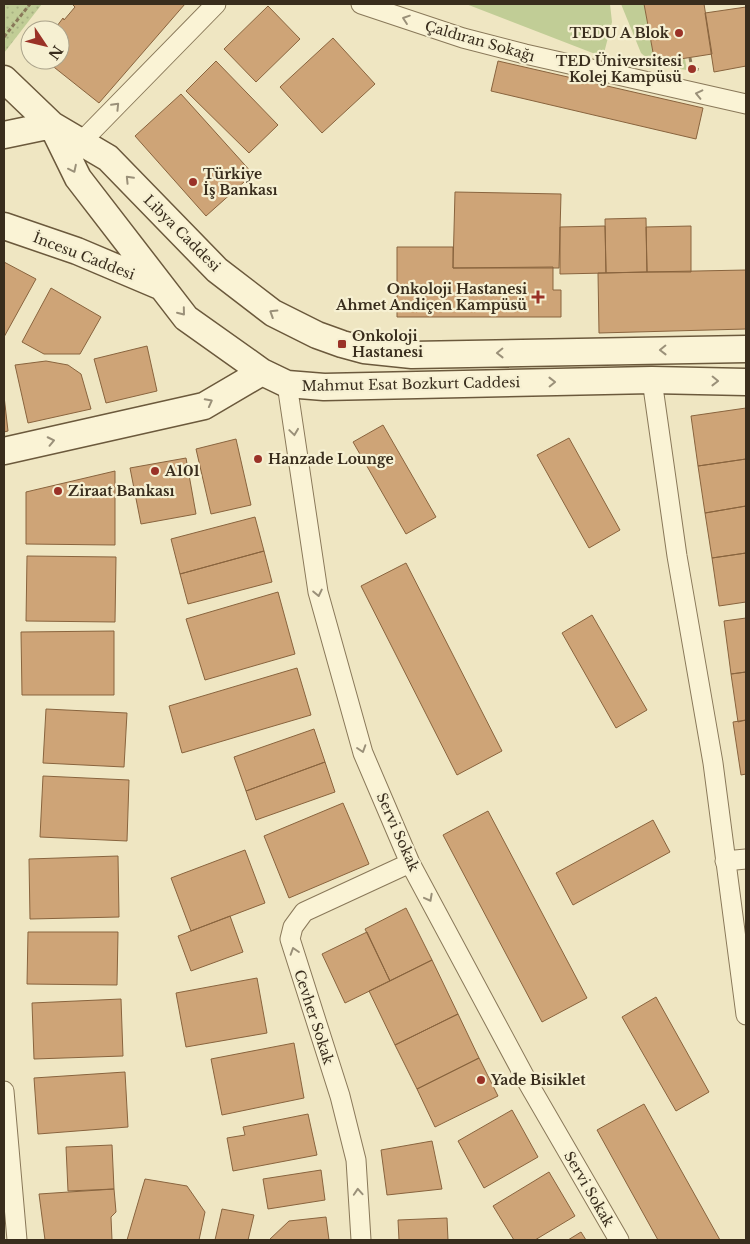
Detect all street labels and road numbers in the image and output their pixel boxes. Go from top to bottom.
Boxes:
street label: Çaldıran Sokağı [423,17,537,65]
street label: Libya Caddesi [140,191,224,275]
street label: İncesu Caddesi [30,228,138,284]
street label: Mahmut Esat Bozkurt Caddesi [302,373,521,395]
street label: Servi Sokak [373,790,424,874]
street label: Cevher Sokak [290,967,338,1067]
street label: Servi Sokak [560,1148,618,1230]

